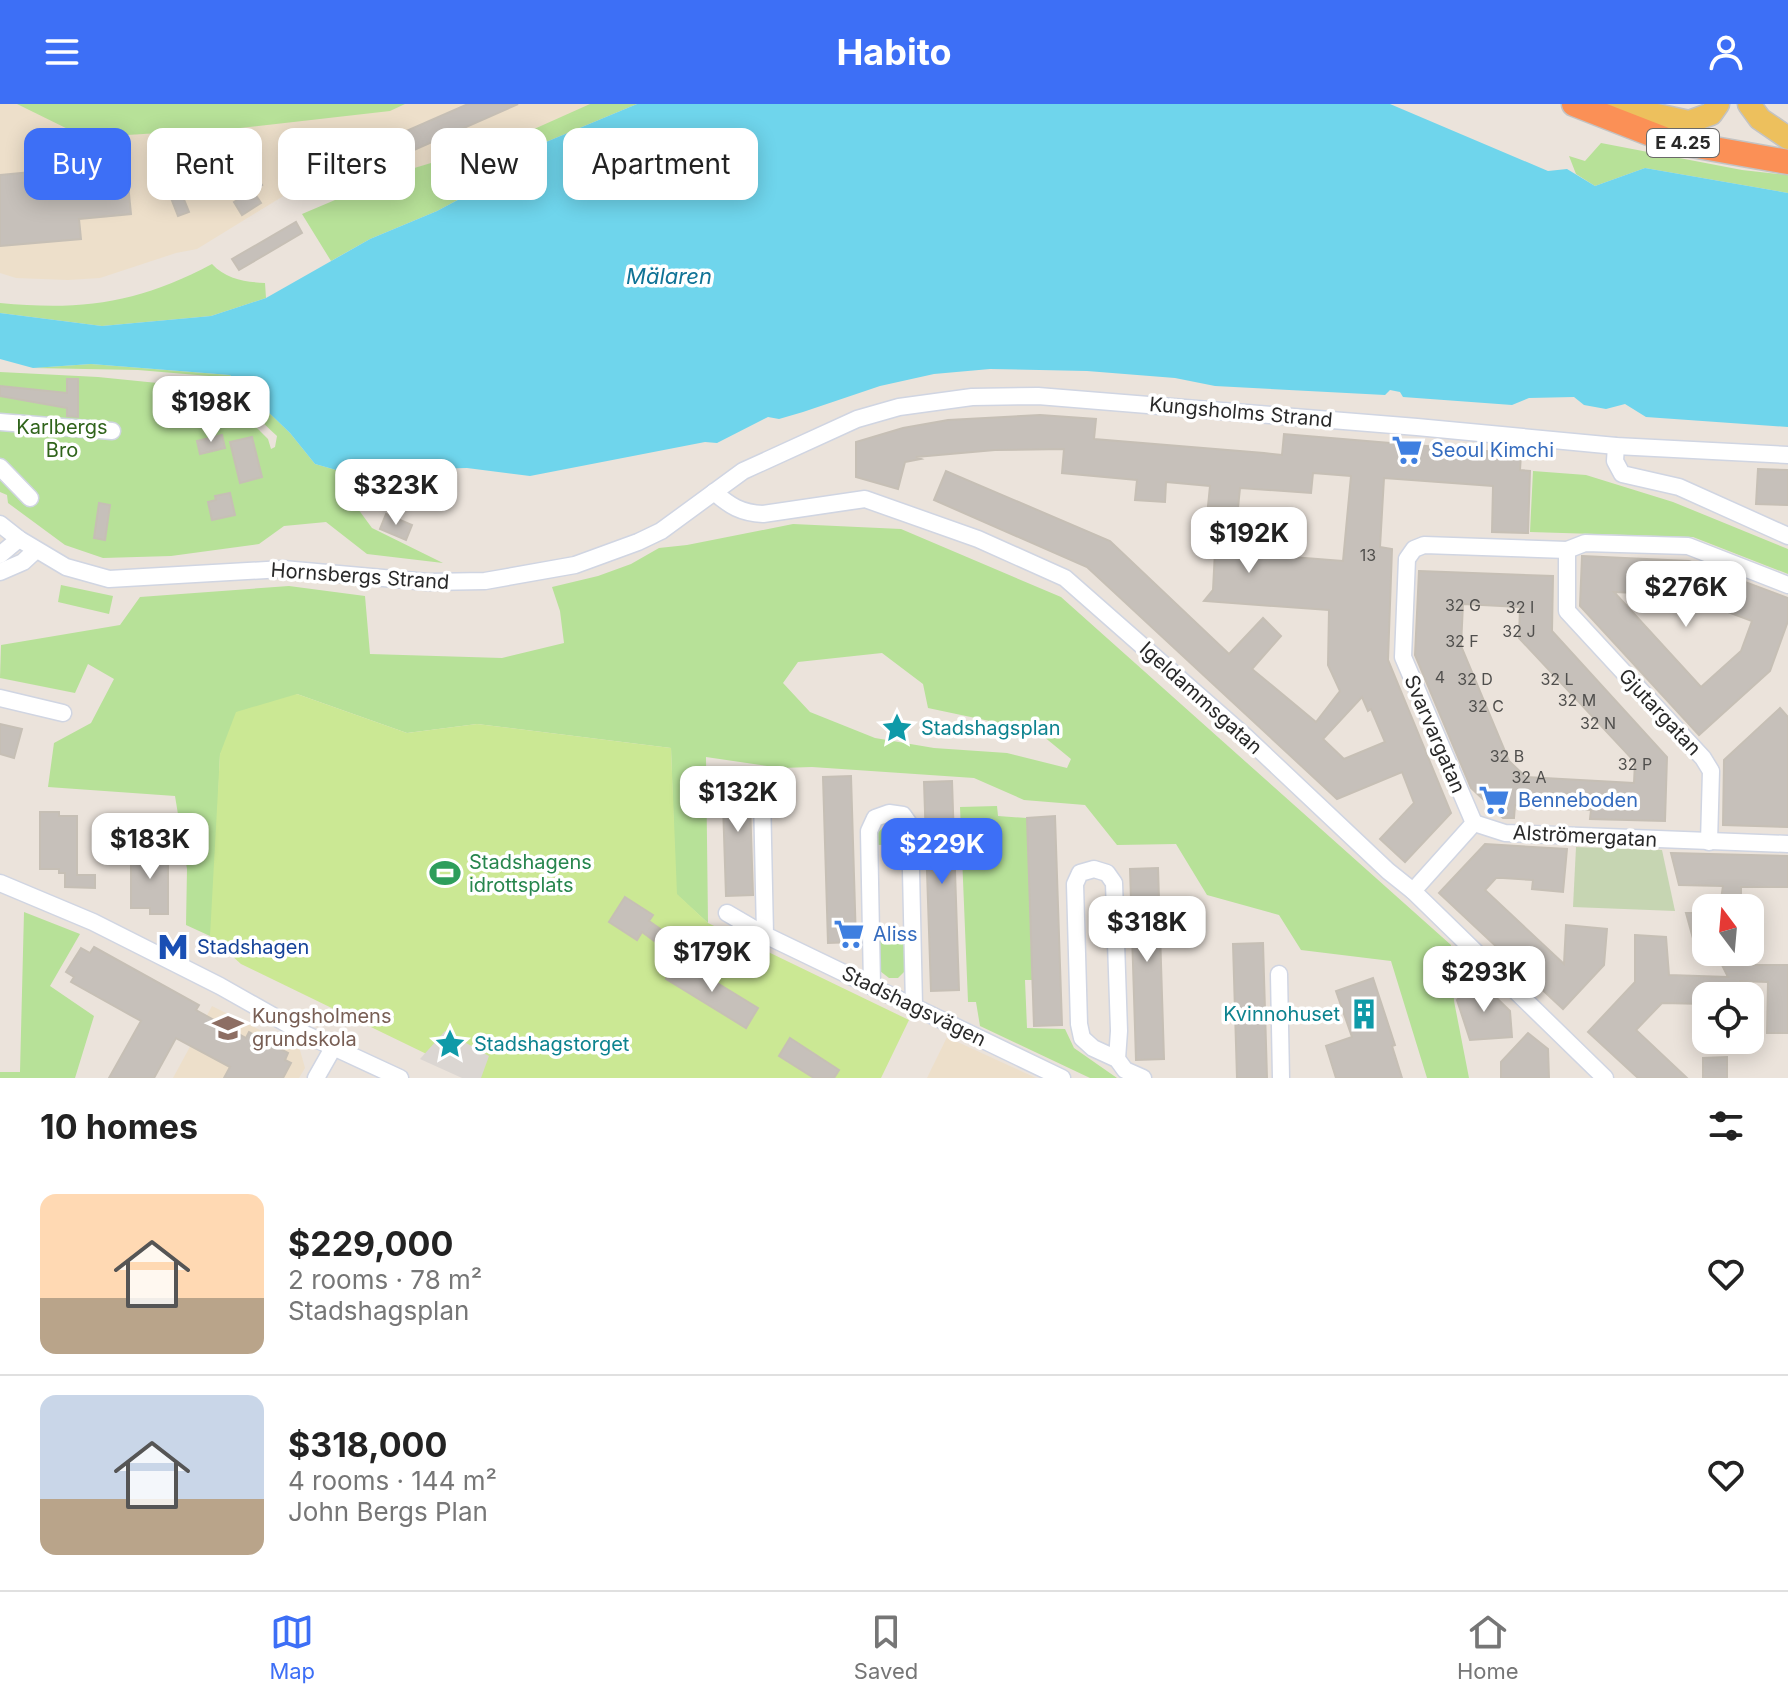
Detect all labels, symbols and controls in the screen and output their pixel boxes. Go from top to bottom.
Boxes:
icon: menu [40,30,84,74]
text: Habito [836,30,952,74]
icon: person [1704,30,1748,74]
chip: Buy [24,128,131,200]
chip: Rent [147,128,262,200]
chip: Filters [278,128,415,200]
chip: New [431,128,547,200]
chip: Apartment [563,128,758,200]
road number: E 4.25 [1647,129,1719,157]
water label: Mälaren [626,263,712,289]
pin: $198K [155,376,267,444]
text: $198K [171,386,251,417]
street label: Kungsholms Strand [1148,392,1334,432]
park label: Karlbergs Bro [16,415,108,462]
supermarket icon: Seoul Kimchi [1390,433,1424,467]
place label: Seoul Kimchi [1431,438,1554,462]
pin: $323K [340,459,452,527]
text: $323K [353,469,439,500]
pin: $192K [1193,507,1305,575]
text: $192K [1209,517,1289,548]
house number: 13 [1360,545,1376,565]
street label: Hornsbergs Strand [270,558,450,594]
pin: $276K [1630,561,1742,629]
text: $276K [1644,571,1728,602]
house number: 32 G [1445,595,1481,615]
house number: 32 I [1506,597,1534,617]
house number: 32 J [1502,621,1536,641]
house number: 32 F [1445,631,1479,651]
street label: Igeldammsgatan [1135,637,1267,759]
street label: Gjutargatan [1614,664,1706,760]
house number: 4 [1435,667,1445,687]
house number: 32 D [1457,669,1493,689]
house number: 32 L [1540,669,1574,689]
street label: Svarvargatan [1399,671,1471,797]
house number: 32 M [1558,690,1596,710]
house number: 32 C [1468,696,1504,716]
place icon: Stadshagsplan [880,711,914,745]
house number: 32 N [1580,713,1616,733]
place label: Stadshagsplan [921,716,1061,740]
house number: 32 B [1490,746,1524,766]
house number: 32 P [1618,754,1652,774]
pin: $132K [682,766,794,834]
house number: 32 A [1511,767,1547,787]
text: $132K [698,776,778,807]
supermarket icon: Benneboden [1477,783,1511,817]
place label: Benneboden [1518,788,1638,812]
pin: $183K [94,813,206,881]
pin: $229K [886,818,998,886]
street label: Alströmergatan [1512,820,1658,852]
text: $183K [110,823,190,854]
text: $229K [899,828,985,859]
place label: Stadshagens idrottsplats [469,850,592,897]
sports icon: Stadshagens idrottsplats [428,856,462,890]
north arrow [1692,894,1764,966]
map controls [1692,894,1764,1054]
pin: $318K [1091,896,1203,964]
text: $318K [1107,906,1187,937]
supermarket icon: Aliss [832,917,866,951]
place label: Aliss [873,922,918,946]
pin: $179K [656,926,768,994]
metro station icon: Stadshagen [156,930,190,964]
place label: Stadshagen [197,935,309,959]
text: $179K [673,936,751,967]
pin: $293K [1428,946,1540,1014]
text: $293K [1441,956,1527,987]
street label: Stadshagsvägen [838,961,990,1051]
button: locate [1692,982,1764,1054]
building icon: Kvinnohuset [1347,997,1381,1031]
place label: Kvinnohuset [1223,1002,1340,1026]
place label: Kungsholmens grundskola [252,1004,391,1051]
school or university icon: Kungsholmens grundskola [211,1011,245,1045]
place icon: Stadshagstorget [433,1027,467,1061]
place label: Stadshagstorget [474,1032,630,1056]
icon: filters [1704,1104,1748,1148]
text: 10 homes [40,1106,198,1147]
text: $229,000 [288,1223,453,1264]
icon: home [104,1226,200,1322]
icon: heart [1704,1252,1748,1296]
text: 2 rooms · 78 m² [288,1264,482,1295]
text: Stadshagsplan [288,1295,469,1326]
text: $318,000 [288,1424,447,1465]
icon: home [104,1427,200,1523]
icon: heart [1704,1453,1748,1497]
text: 4 rooms · 144 m² [288,1465,497,1496]
text: John Bergs Plan [288,1496,488,1527]
tab: Map [269,1610,315,1684]
tab: Saved [854,1610,918,1684]
tab: Home [1457,1610,1519,1684]

